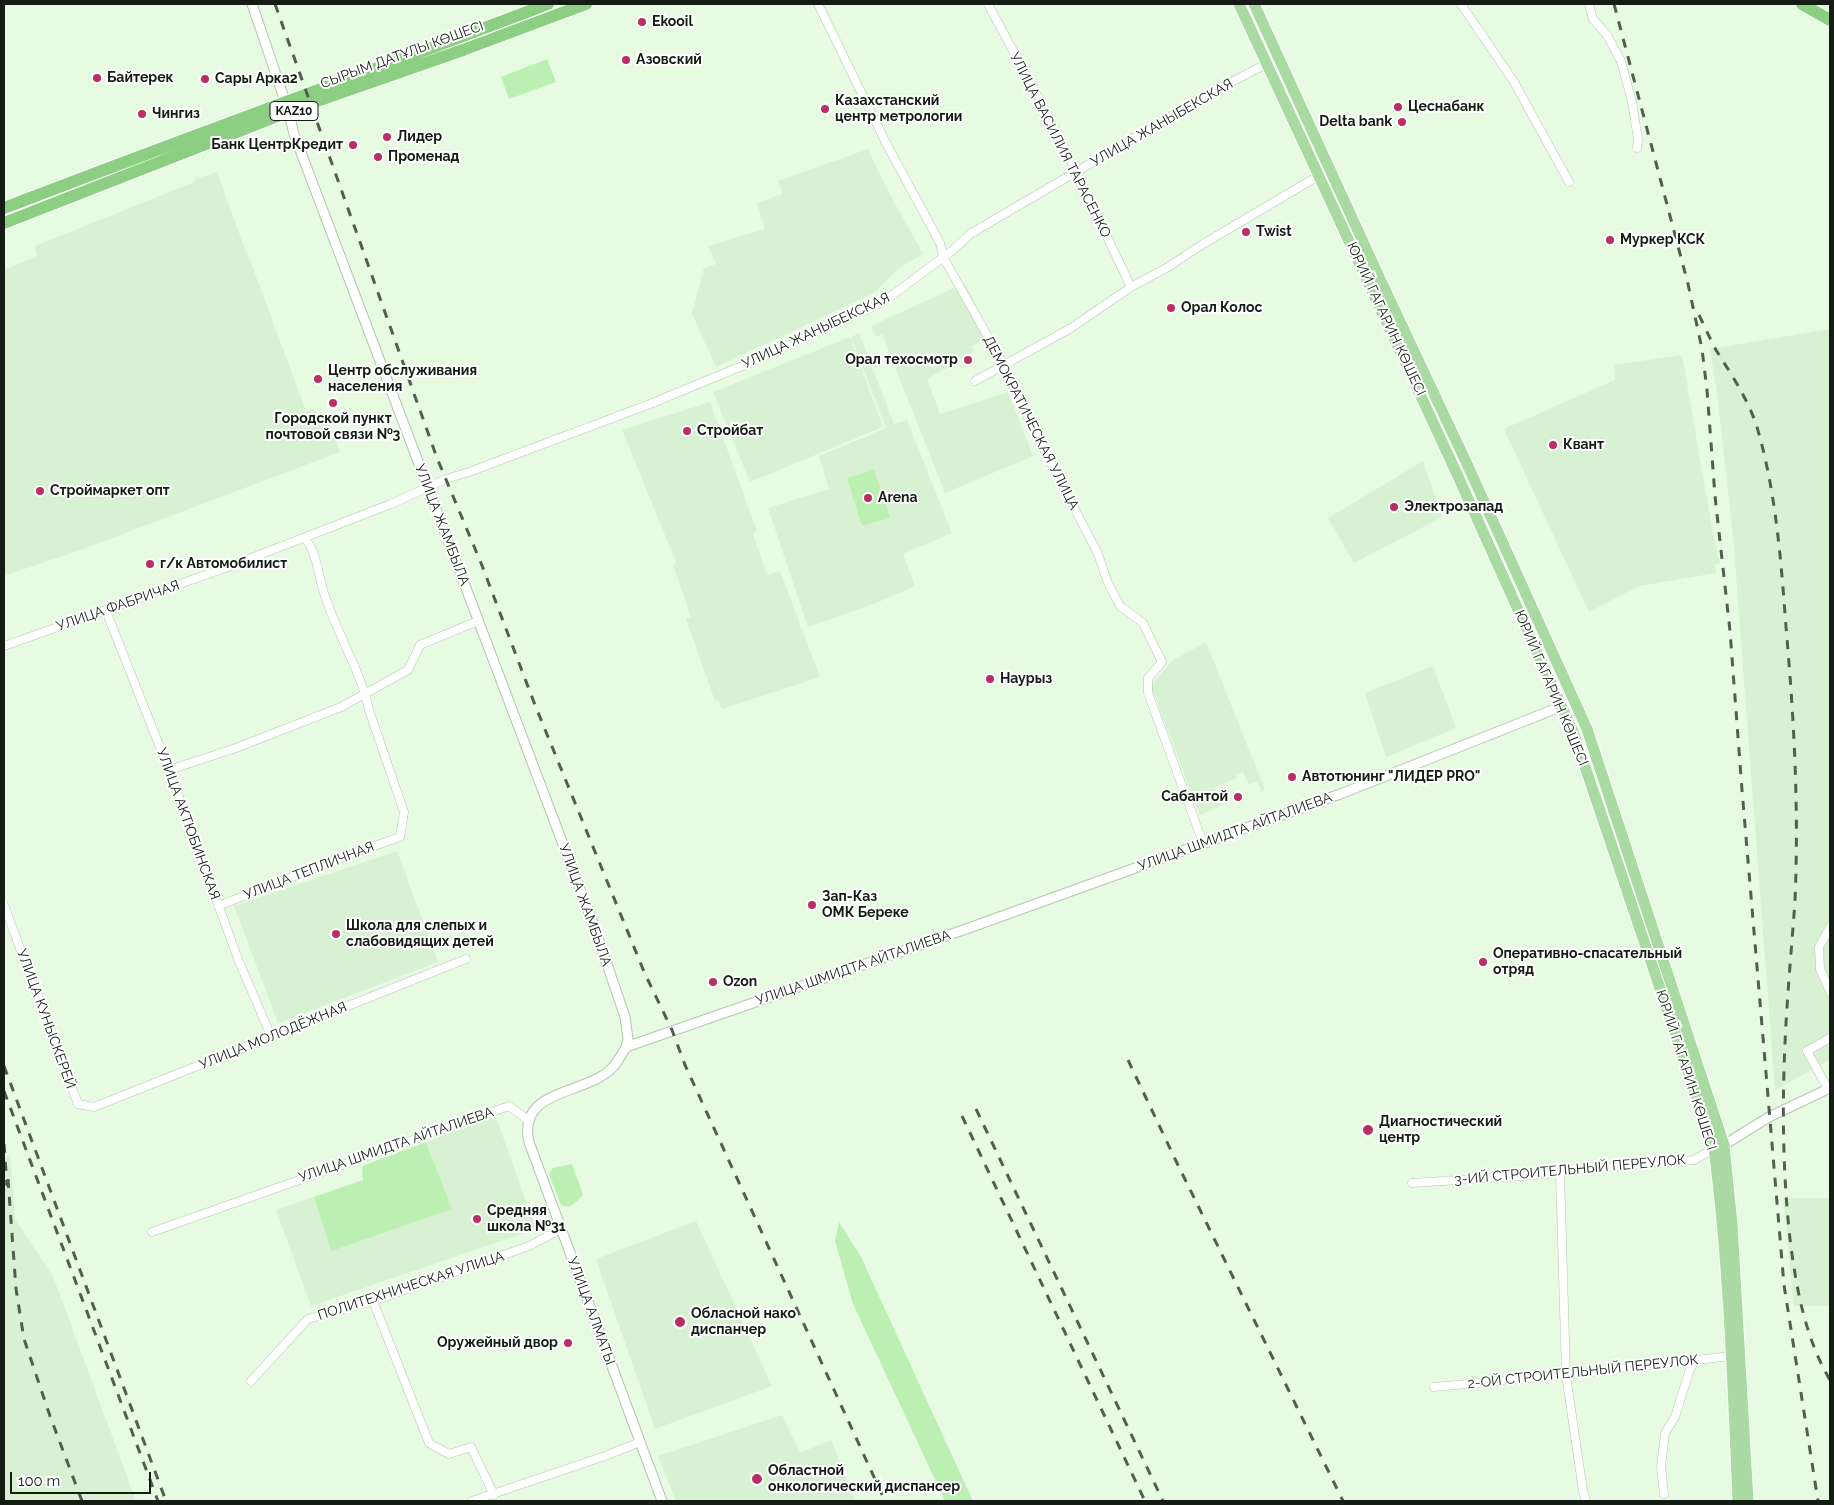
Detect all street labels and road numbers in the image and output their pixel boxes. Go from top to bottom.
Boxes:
street label: СЫРЫМ ДАТҰЛЫ КӨШЕСІ [318,18,486,92]
street label: УЛИЦА ВАСИЛИЯ ТАРАСЕНКО [1006,49,1114,241]
street label: УЛИЦА ЖАНЫБЕКСКАЯ [1088,75,1236,171]
road number: KAZ10 [270,102,318,120]
street label: ЮРИЙ ГАГАРИН КӨШЕСІ [1343,240,1429,398]
street label: УЛИЦА ЖАНЫБЕКСКАЯ [739,289,893,373]
street label: ДЕМОКРАТИЧЕСКАЯ УЛИЦА [980,333,1082,513]
street label: УЛИЦА ЖАМБЫЛА [411,462,473,588]
street label: УЛИЦА ФАБРИЧАЯ [54,577,182,635]
street label: ЮРИЙ ГАГАРИН КӨШЕСІ [1511,608,1591,768]
street label: УЛИЦА АКТЮБИНСКАЯ [153,746,223,902]
street label: УЛИЦА ШМИДТА АЙТАЛИЕВА [1136,789,1334,875]
street label: УЛИЦА ТЕПЛИЧНАЯ [241,838,377,904]
street label: УЛИЦА ЖАМБЫЛА [555,842,615,968]
street label: УЛИЦА ШМИДТА АЙТАЛИЕВА [753,927,953,1009]
street label: УЛИЦА КУНЫСКЕРЕЙ [13,947,79,1091]
street label: ЮРИЙ ГАГАРИН КӨШЕСІ [1652,988,1720,1152]
street label: УЛИЦА МОЛОДЁЖНАЯ [197,999,349,1073]
street label: УЛИЦА ШМИДТА АЙТАЛИЕВА [296,1104,496,1186]
street label: 3-ИЙ СТРОИТЕЛЬНЫЙ ПЕРЕУЛОК [1454,1152,1686,1188]
street label: ПОЛИТЕХНИЧЕСКАЯ УЛИЦА [316,1248,506,1324]
street label: УЛИЦА АЛМАТЫ [564,1255,618,1367]
street label: 2-ОЙ СТРОИТЕЛЬНЫЙ ПЕРЕУЛОК [1467,1352,1699,1392]

